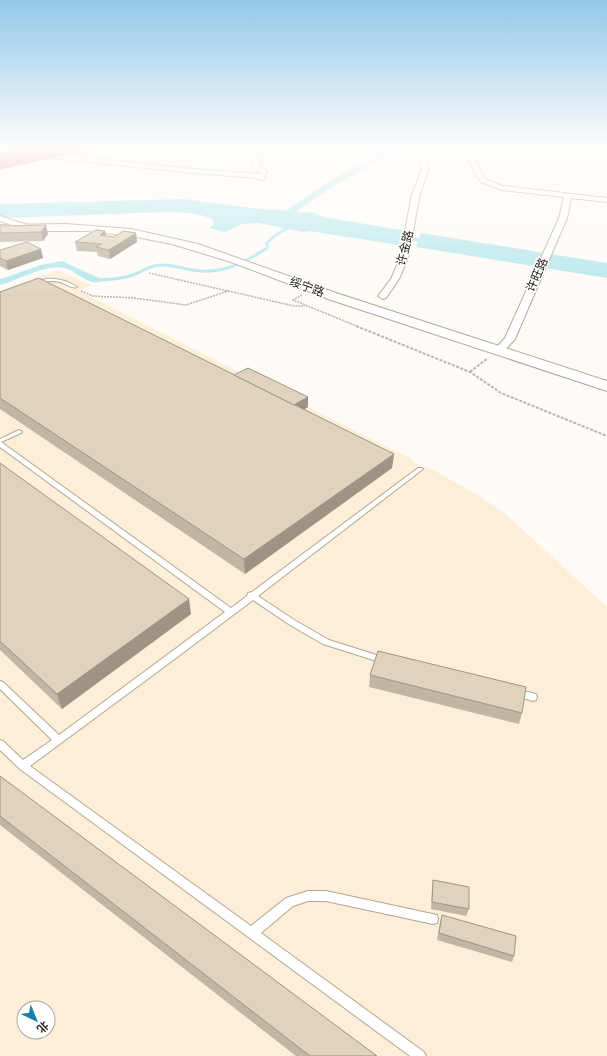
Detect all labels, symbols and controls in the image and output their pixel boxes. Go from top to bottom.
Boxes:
street label: 许金路 [393,229,416,267]
street label: 许旺路 [522,255,551,294]
street label: 绥宁路 [288,273,327,300]
north arrow [16,1000,56,1040]
text: 北 [34,1018,52,1036]

